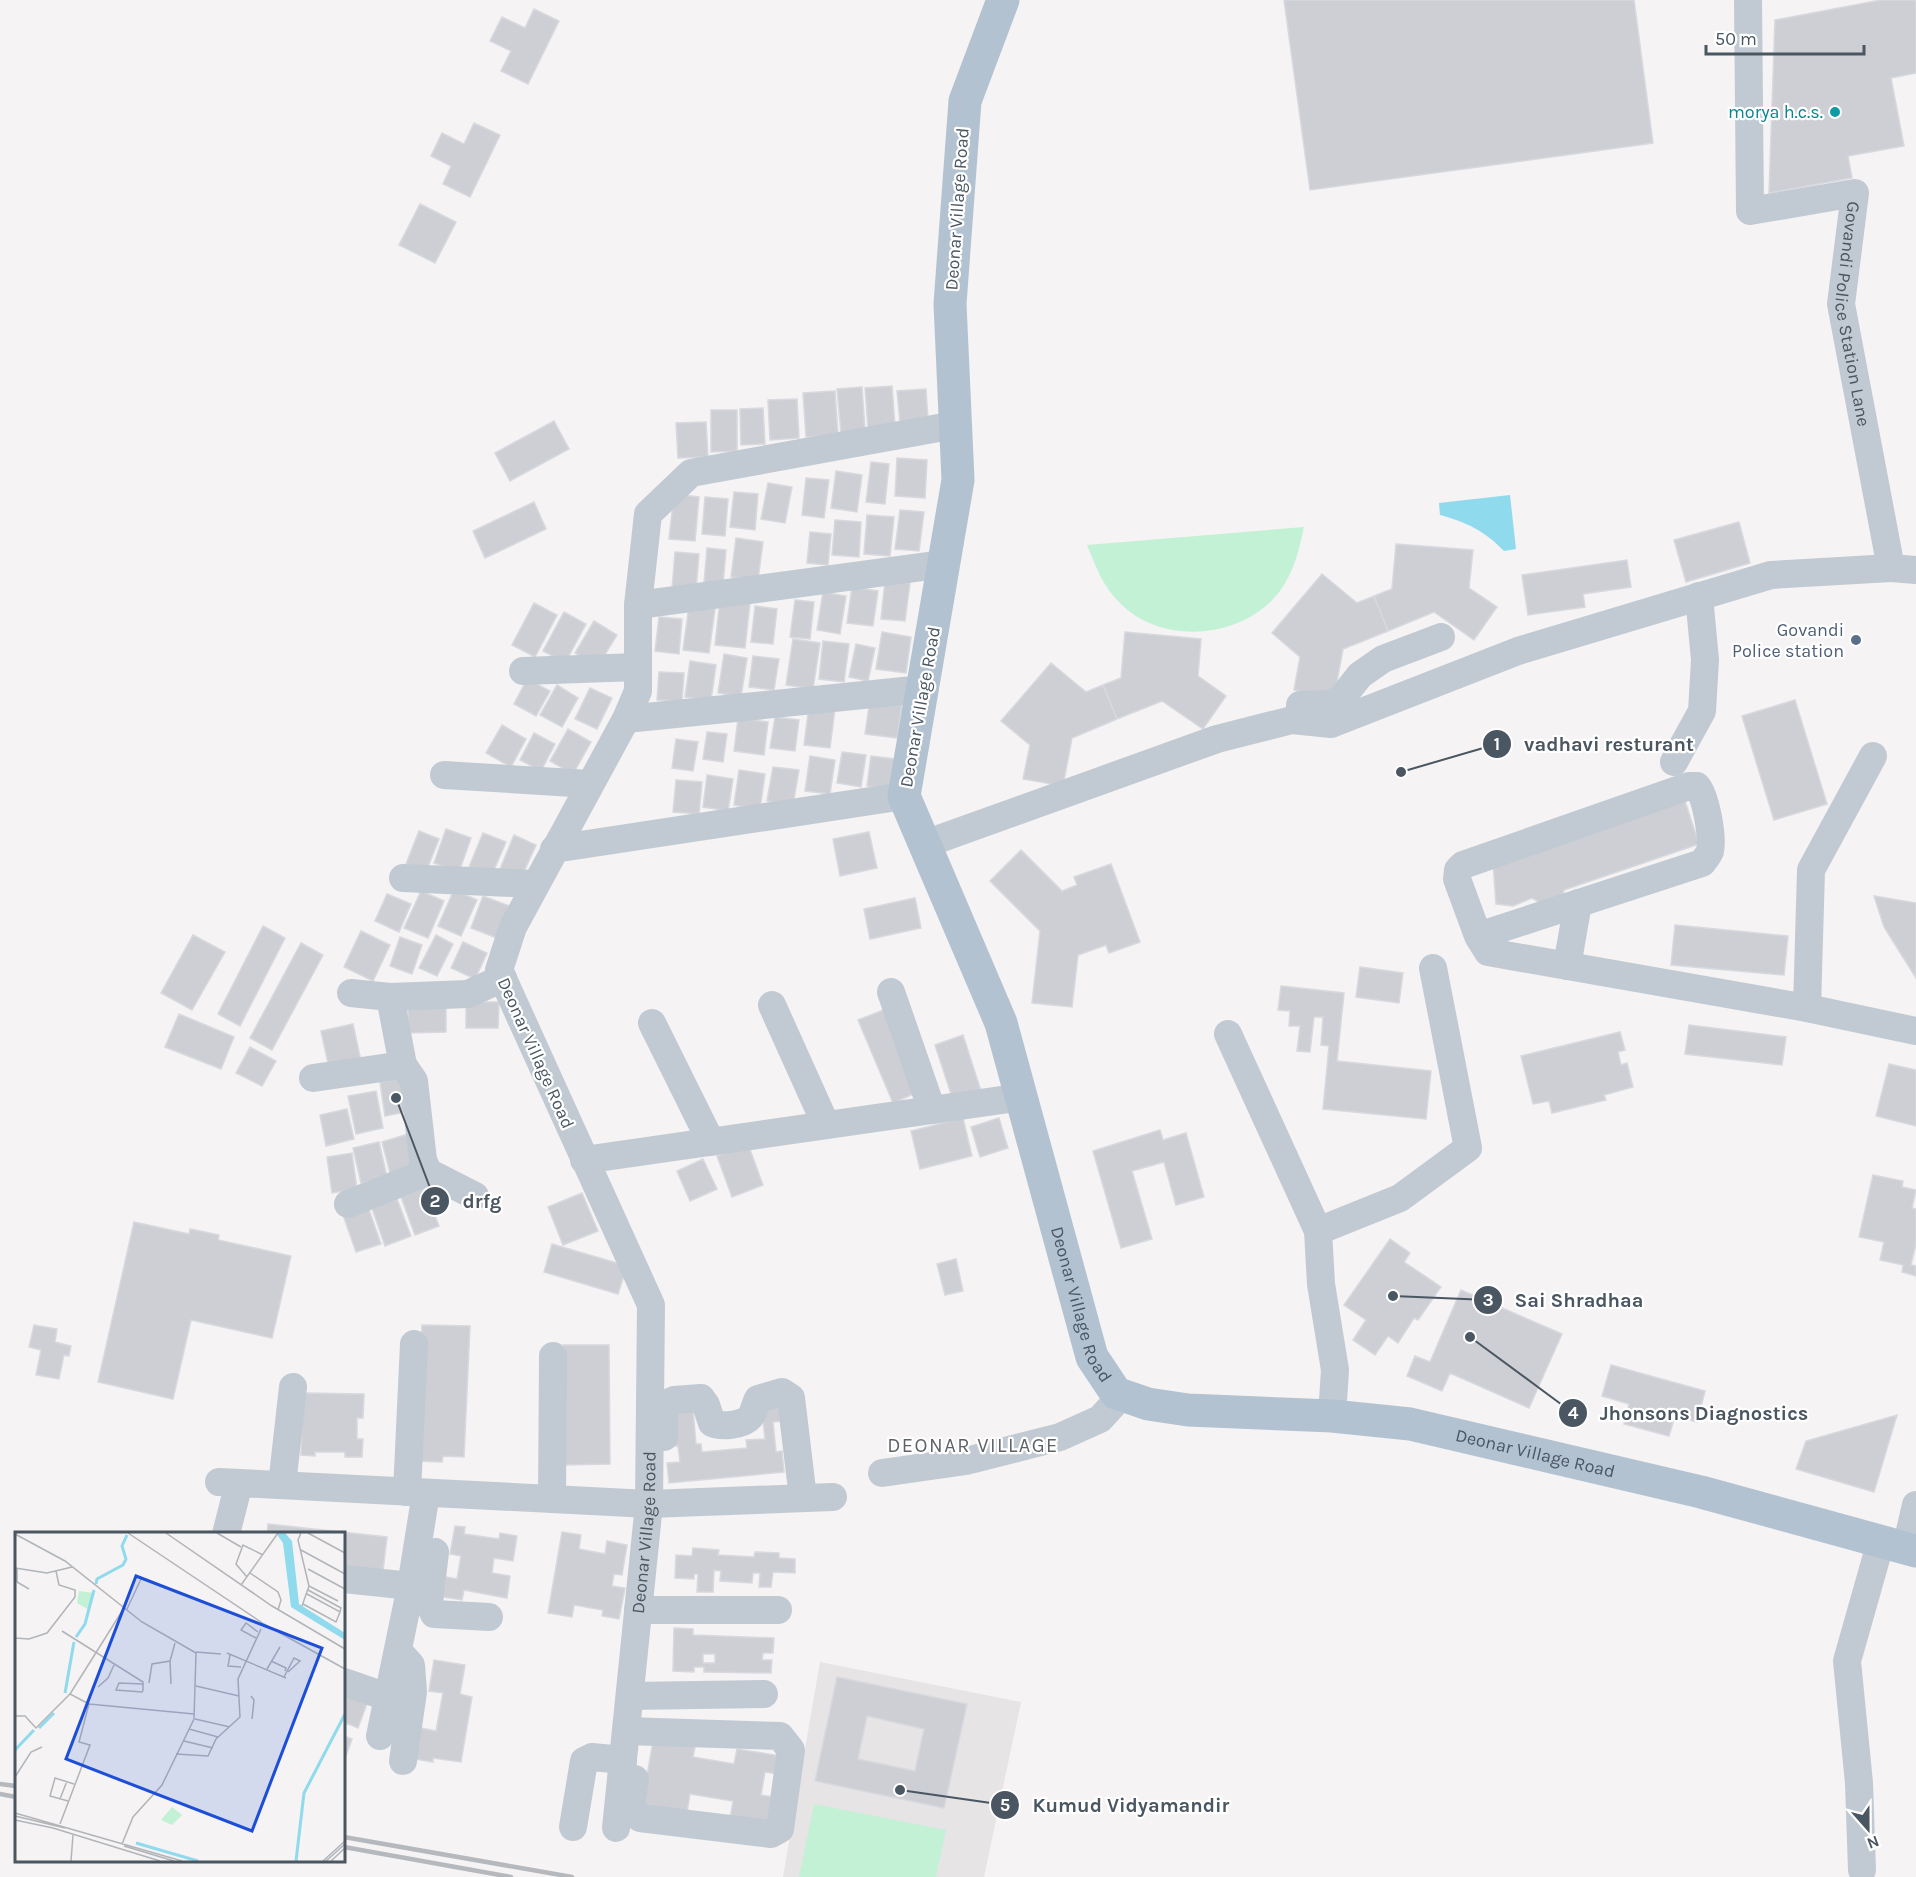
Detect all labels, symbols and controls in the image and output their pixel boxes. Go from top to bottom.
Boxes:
scale bar [1706,18,1864,56]
text: 50 m [1715,28,1757,50]
place label: morya h.c.s. [1728,101,1823,123]
marker: morya h.c.s. [1828,105,1842,119]
street label: Deonar Village Road [940,127,974,291]
street label: Govandi Police Station Lane [1830,200,1875,428]
place label: Govandi Police station [1732,619,1844,662]
street label: Deonar Village Road [895,625,945,789]
marker: Govandi Police station [1849,633,1863,647]
callout: vadhavi resturant [1482,725,1706,763]
text: 1 [1494,733,1500,755]
text: vadhavi resturant [1524,733,1694,756]
street label: Deonar Village Road [493,974,579,1132]
callout: drfg [420,1182,513,1220]
text: 2 [430,1190,440,1212]
text: drfg [463,1190,502,1213]
street label: Deonar Village Road [1046,1224,1117,1387]
callout: Sai Shradhaa [1473,1281,1656,1319]
text: 3 [1482,1289,1494,1311]
text: Sai Shradhaa [1515,1289,1643,1312]
callout: Jhonsons Diagnostics [1558,1394,1820,1432]
text: 4 [1568,1402,1579,1424]
text: Jhonsons Diagnostics [1600,1402,1808,1425]
street label: Deonar Village Road [1453,1424,1617,1483]
district label: DEONAR VILLAGE [887,1434,1059,1457]
street label: Deonar Village Road [627,1451,661,1615]
inset map [15,1532,345,1862]
callout: Kumud Vidyamandir [990,1786,1241,1824]
text: 5 [1000,1794,1010,1816]
text: Kumud Vidyamandir [1033,1794,1230,1817]
north arrow [1838,1799,1898,1859]
text: N [1864,1832,1882,1853]

